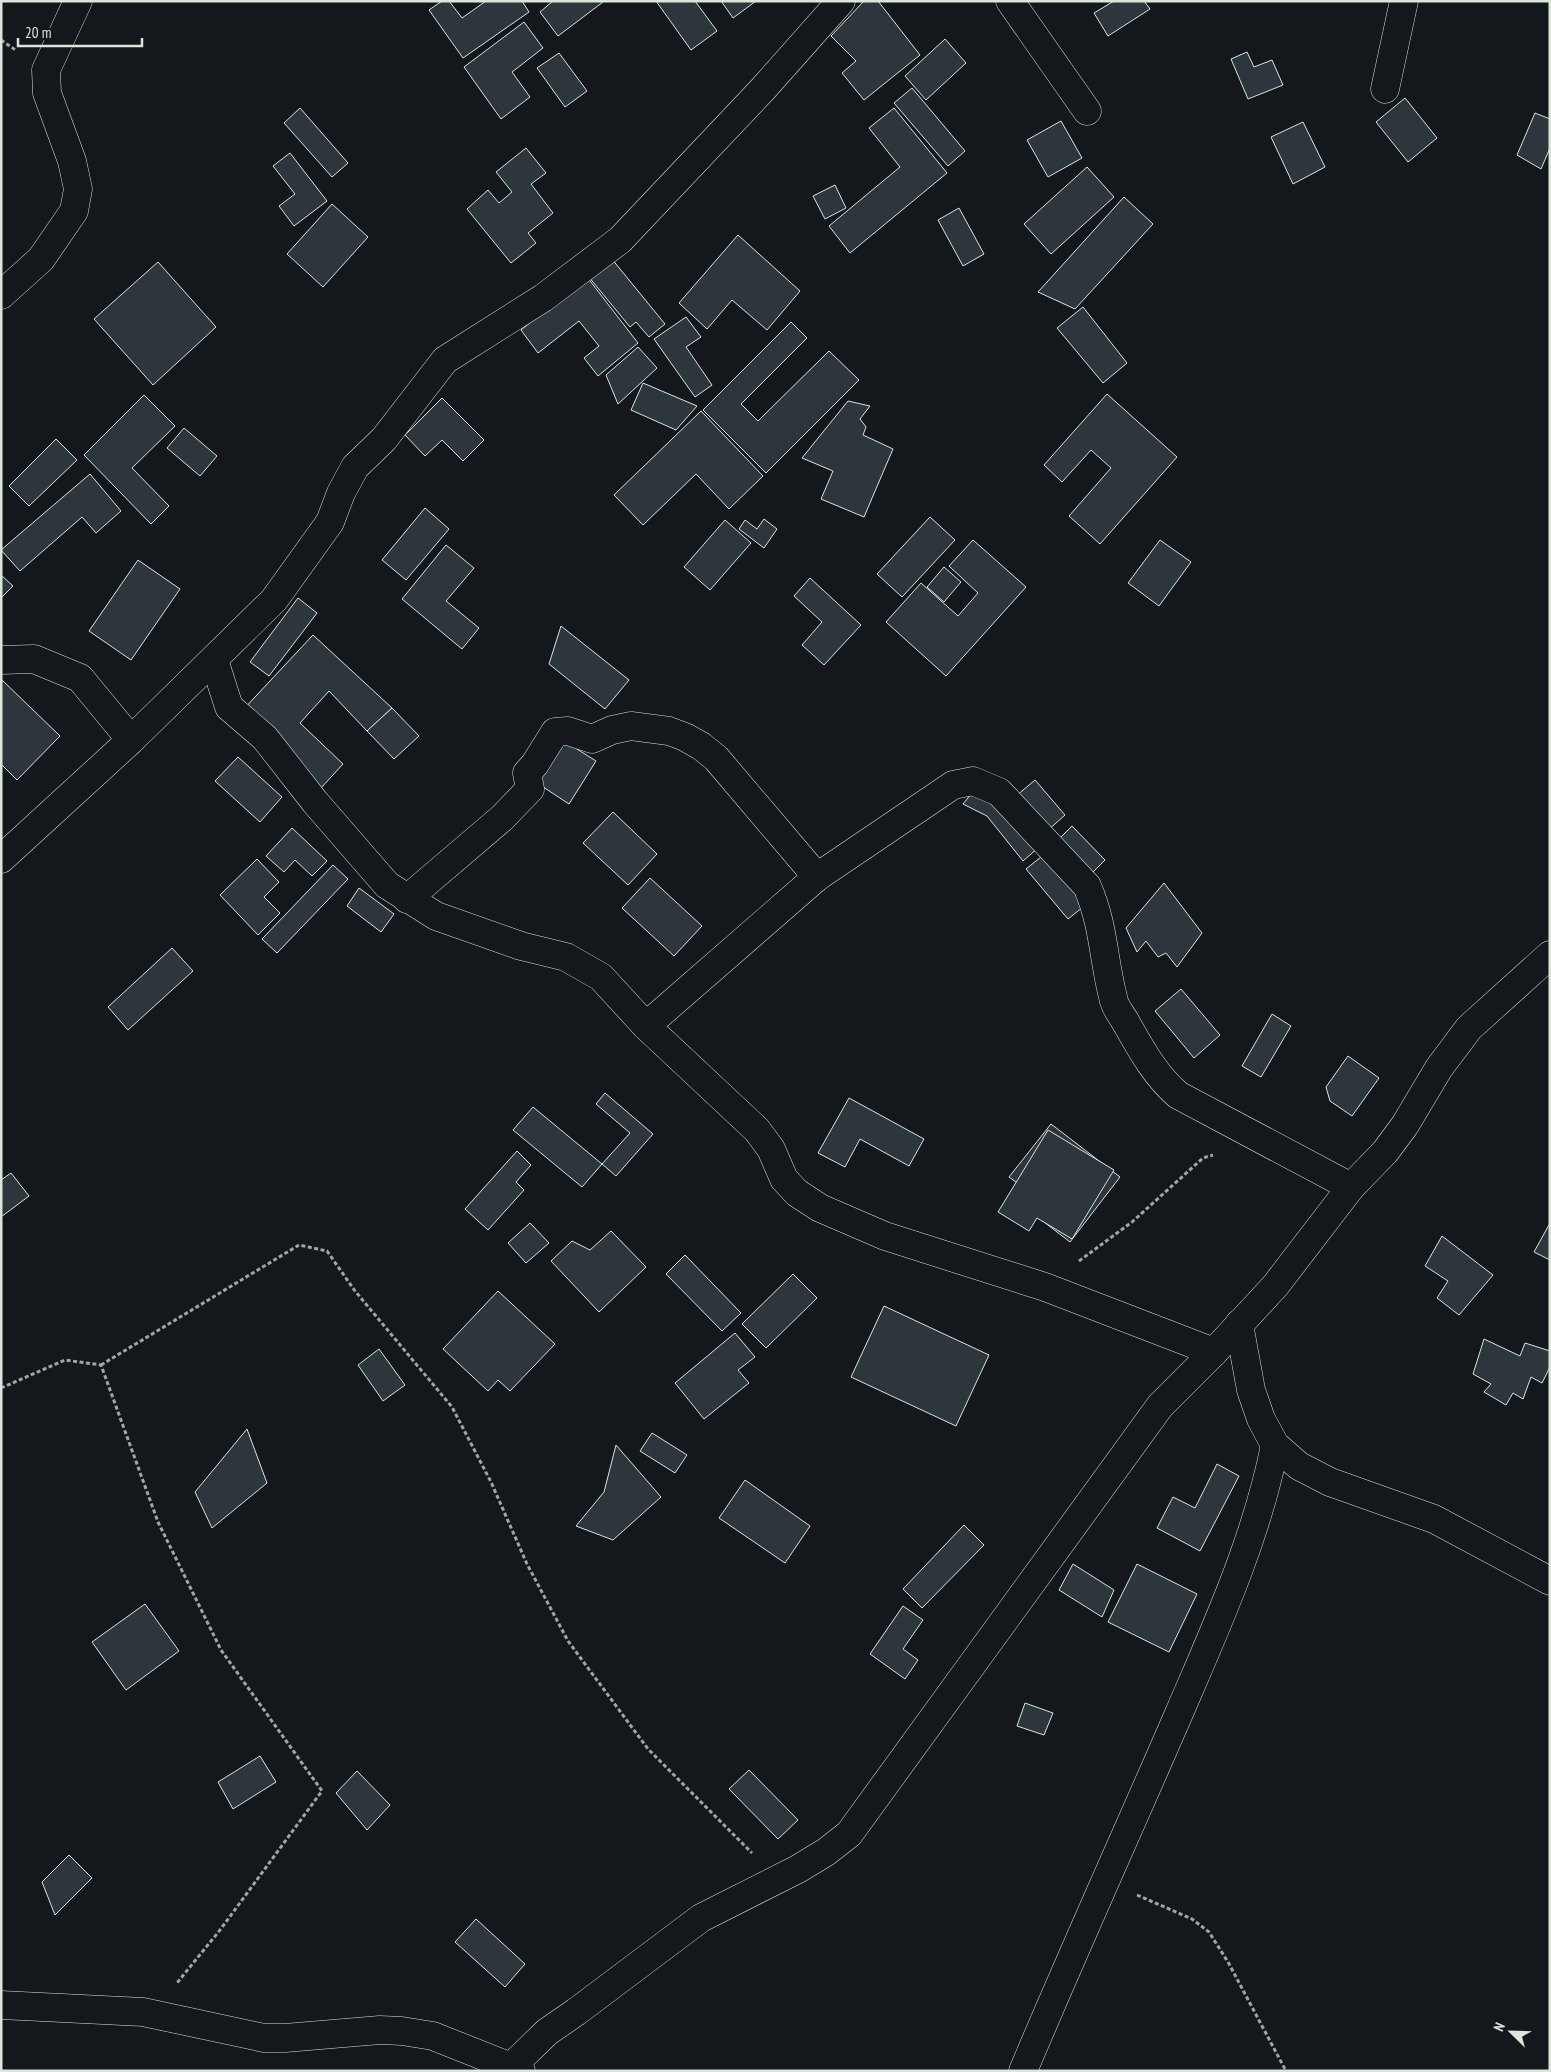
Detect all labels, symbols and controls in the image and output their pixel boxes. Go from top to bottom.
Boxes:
scale bar [18,15,141,47]
text: 20 m [25,23,51,42]
north arrow [1486,2007,1536,2057]
text: N [1489,2020,1509,2034]

